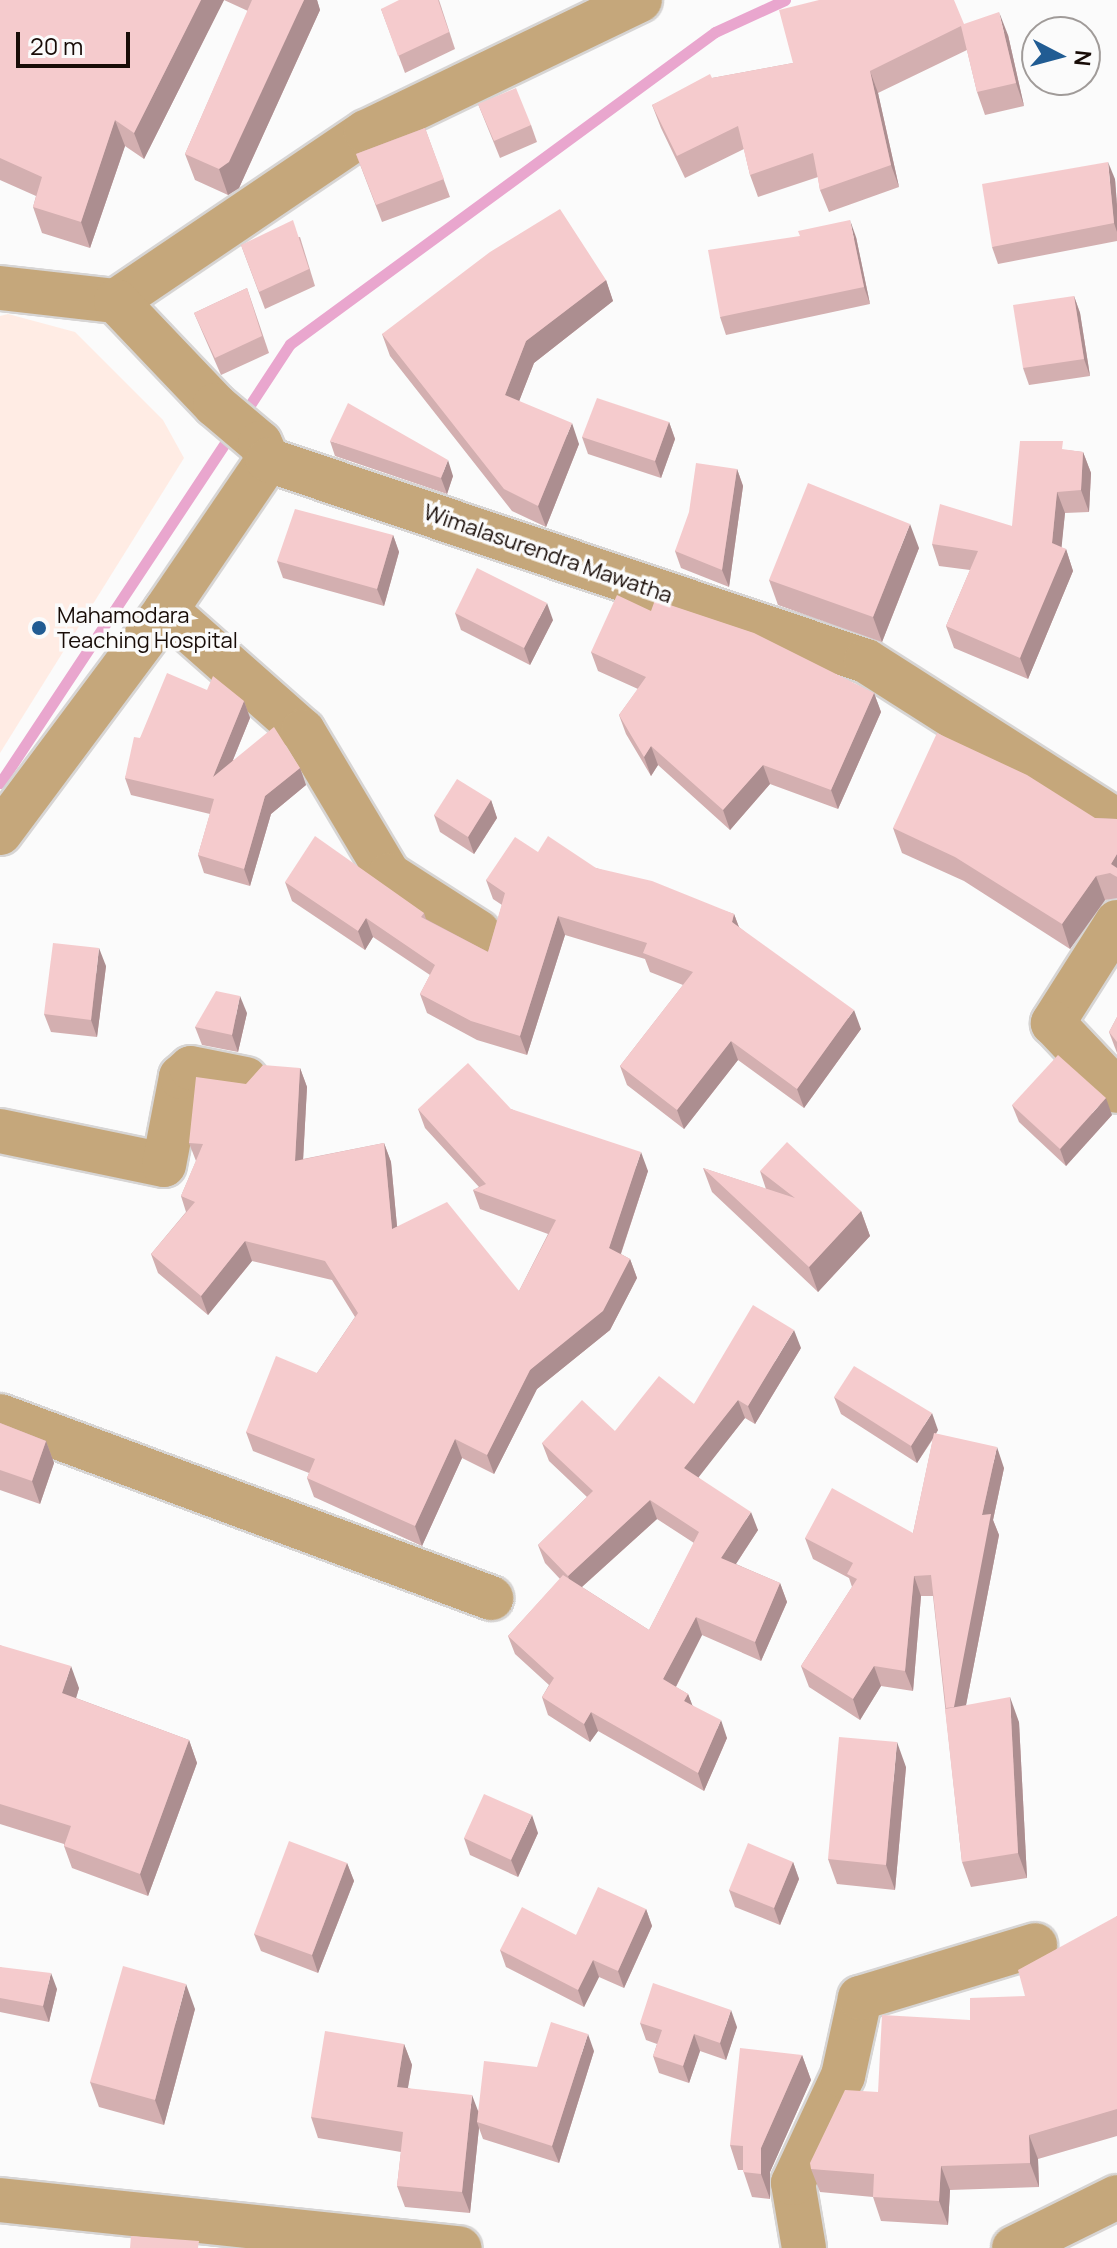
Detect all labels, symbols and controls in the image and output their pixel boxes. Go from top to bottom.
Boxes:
scale bar [20,16,134,66]
north arrow [1021,16,1101,96]
text: 20 m [30,29,83,62]
text: N [1067,49,1099,68]
street label: Wimalasurendra Mawatha [420,499,676,609]
place label: Mahamodara Teaching Hospital [57,602,238,654]
marker: Mahamodara Teaching Hospital [28,617,50,639]

